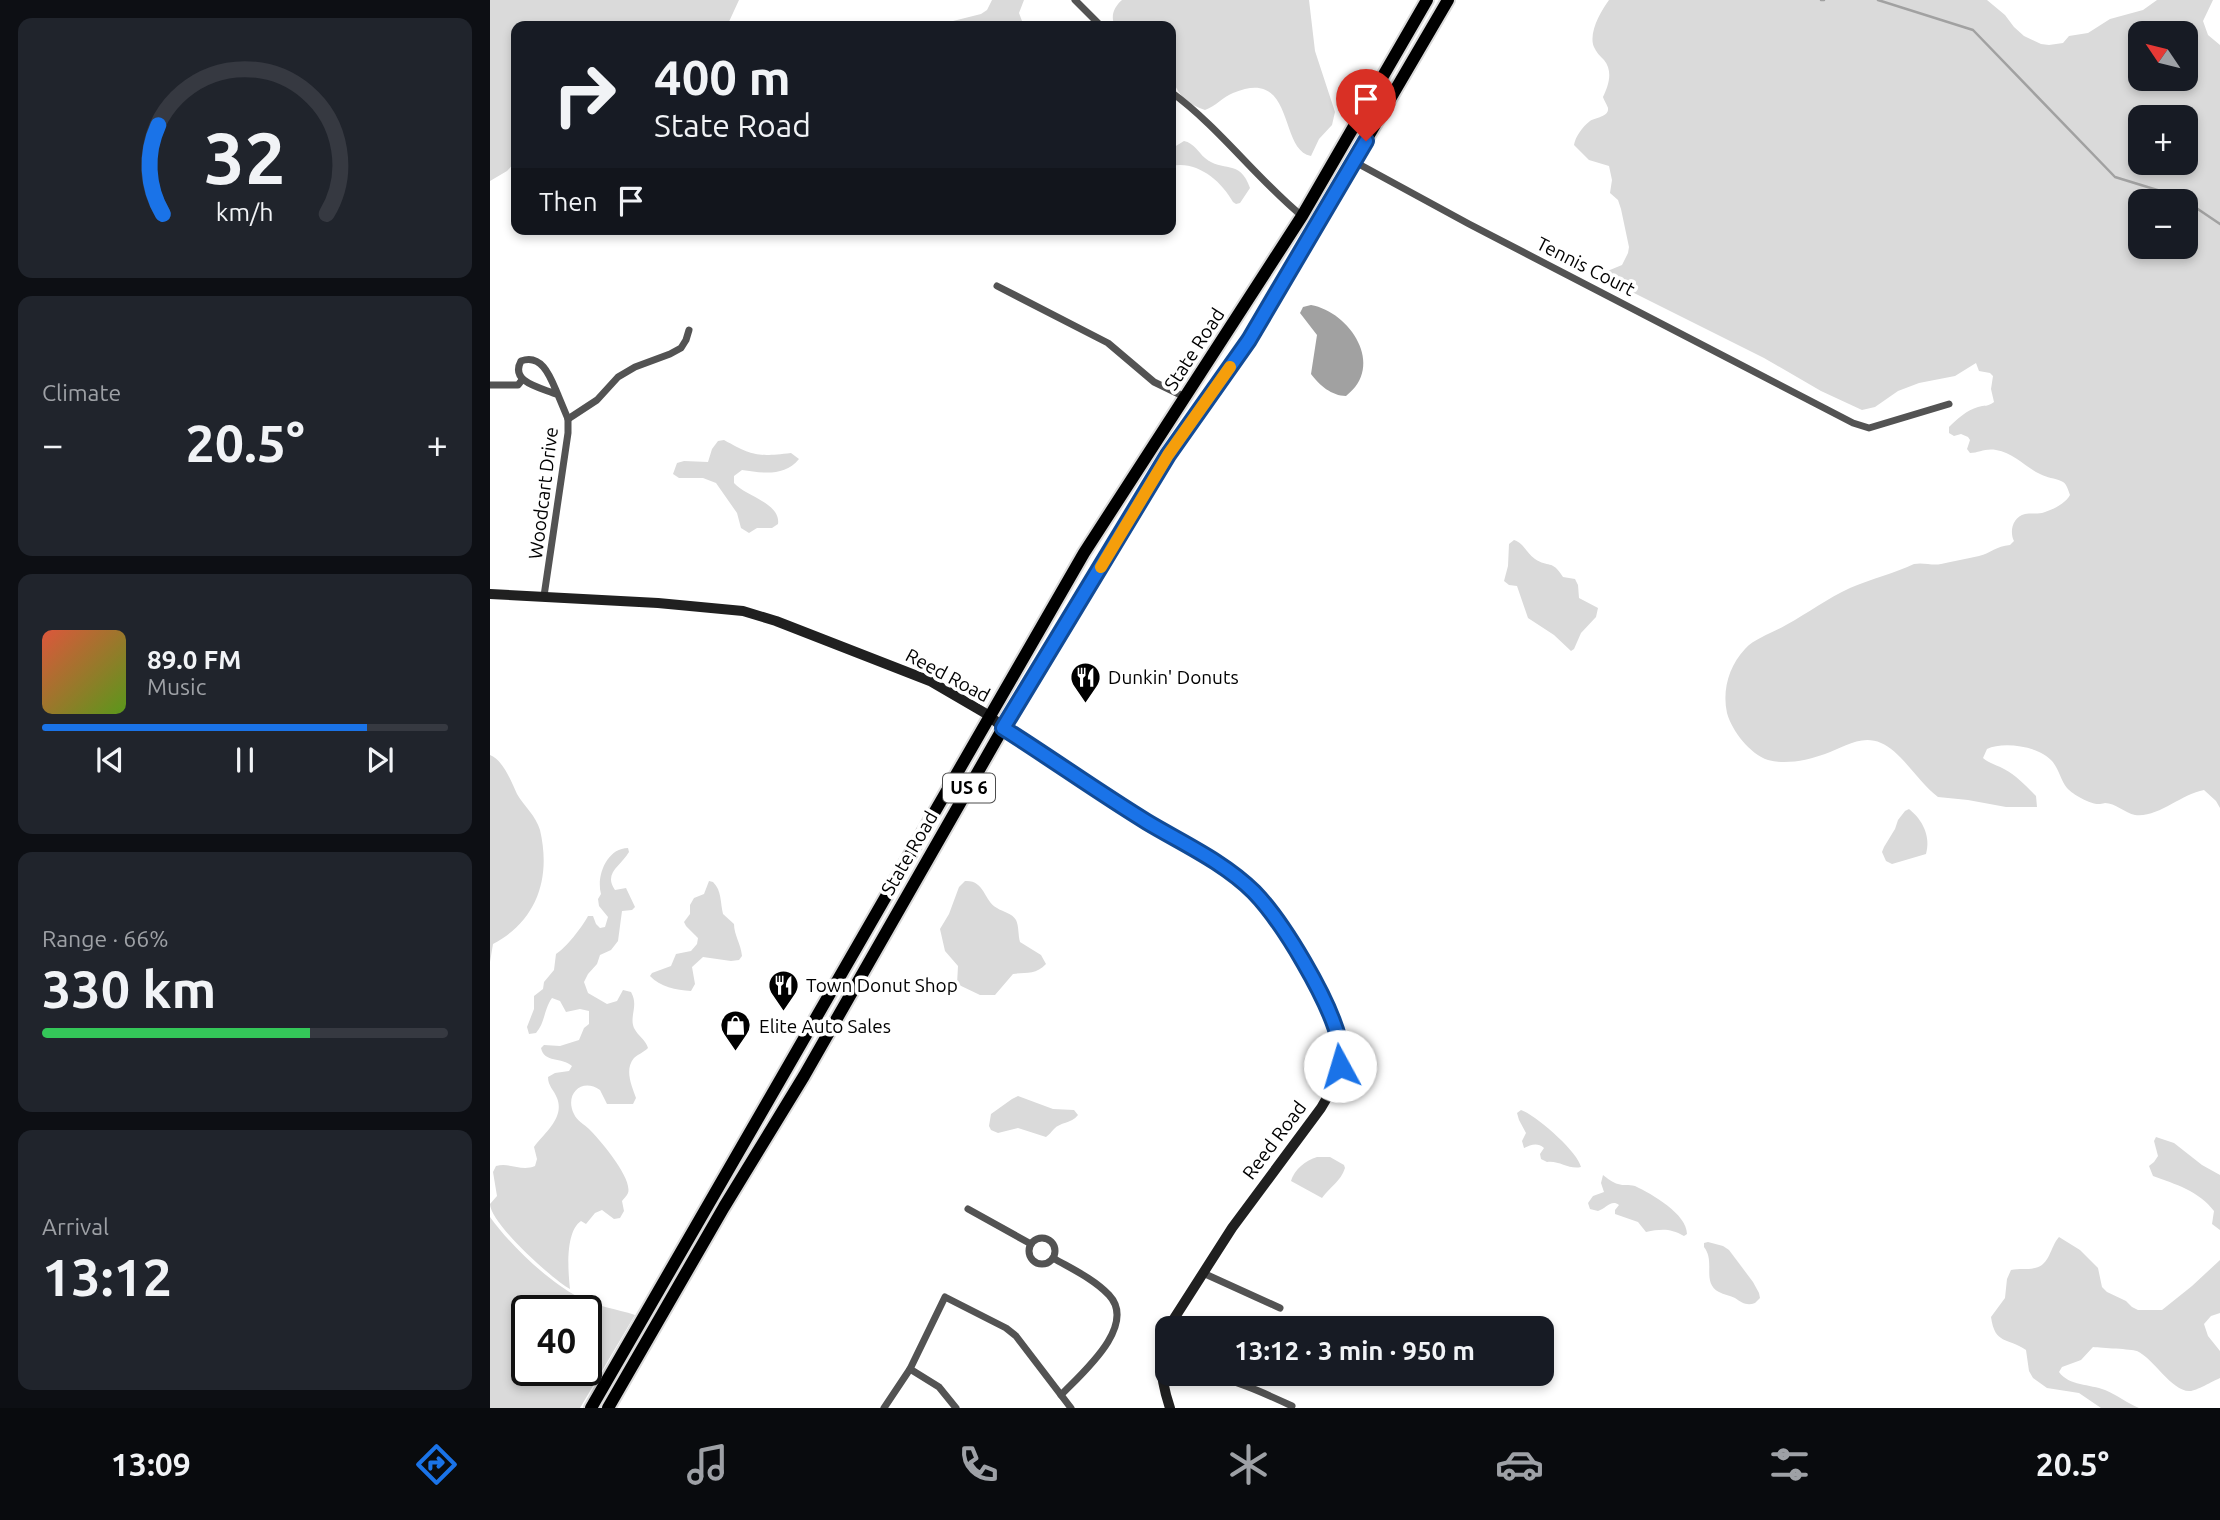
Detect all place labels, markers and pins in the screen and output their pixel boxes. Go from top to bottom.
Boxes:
pin [1336,69,1396,141]
restaurant icon: Dunkin' Donuts [1068,660,1102,704]
place label: Dunkin' Donuts [1108,666,1239,688]
restaurant icon: Town Donut Shop [766,968,800,1012]
place label: Town Donut Shop [806,974,958,996]
shop icon: Elite Auto Sales [719,1009,753,1053]
place label: Elite Auto Sales [759,1015,891,1037]

